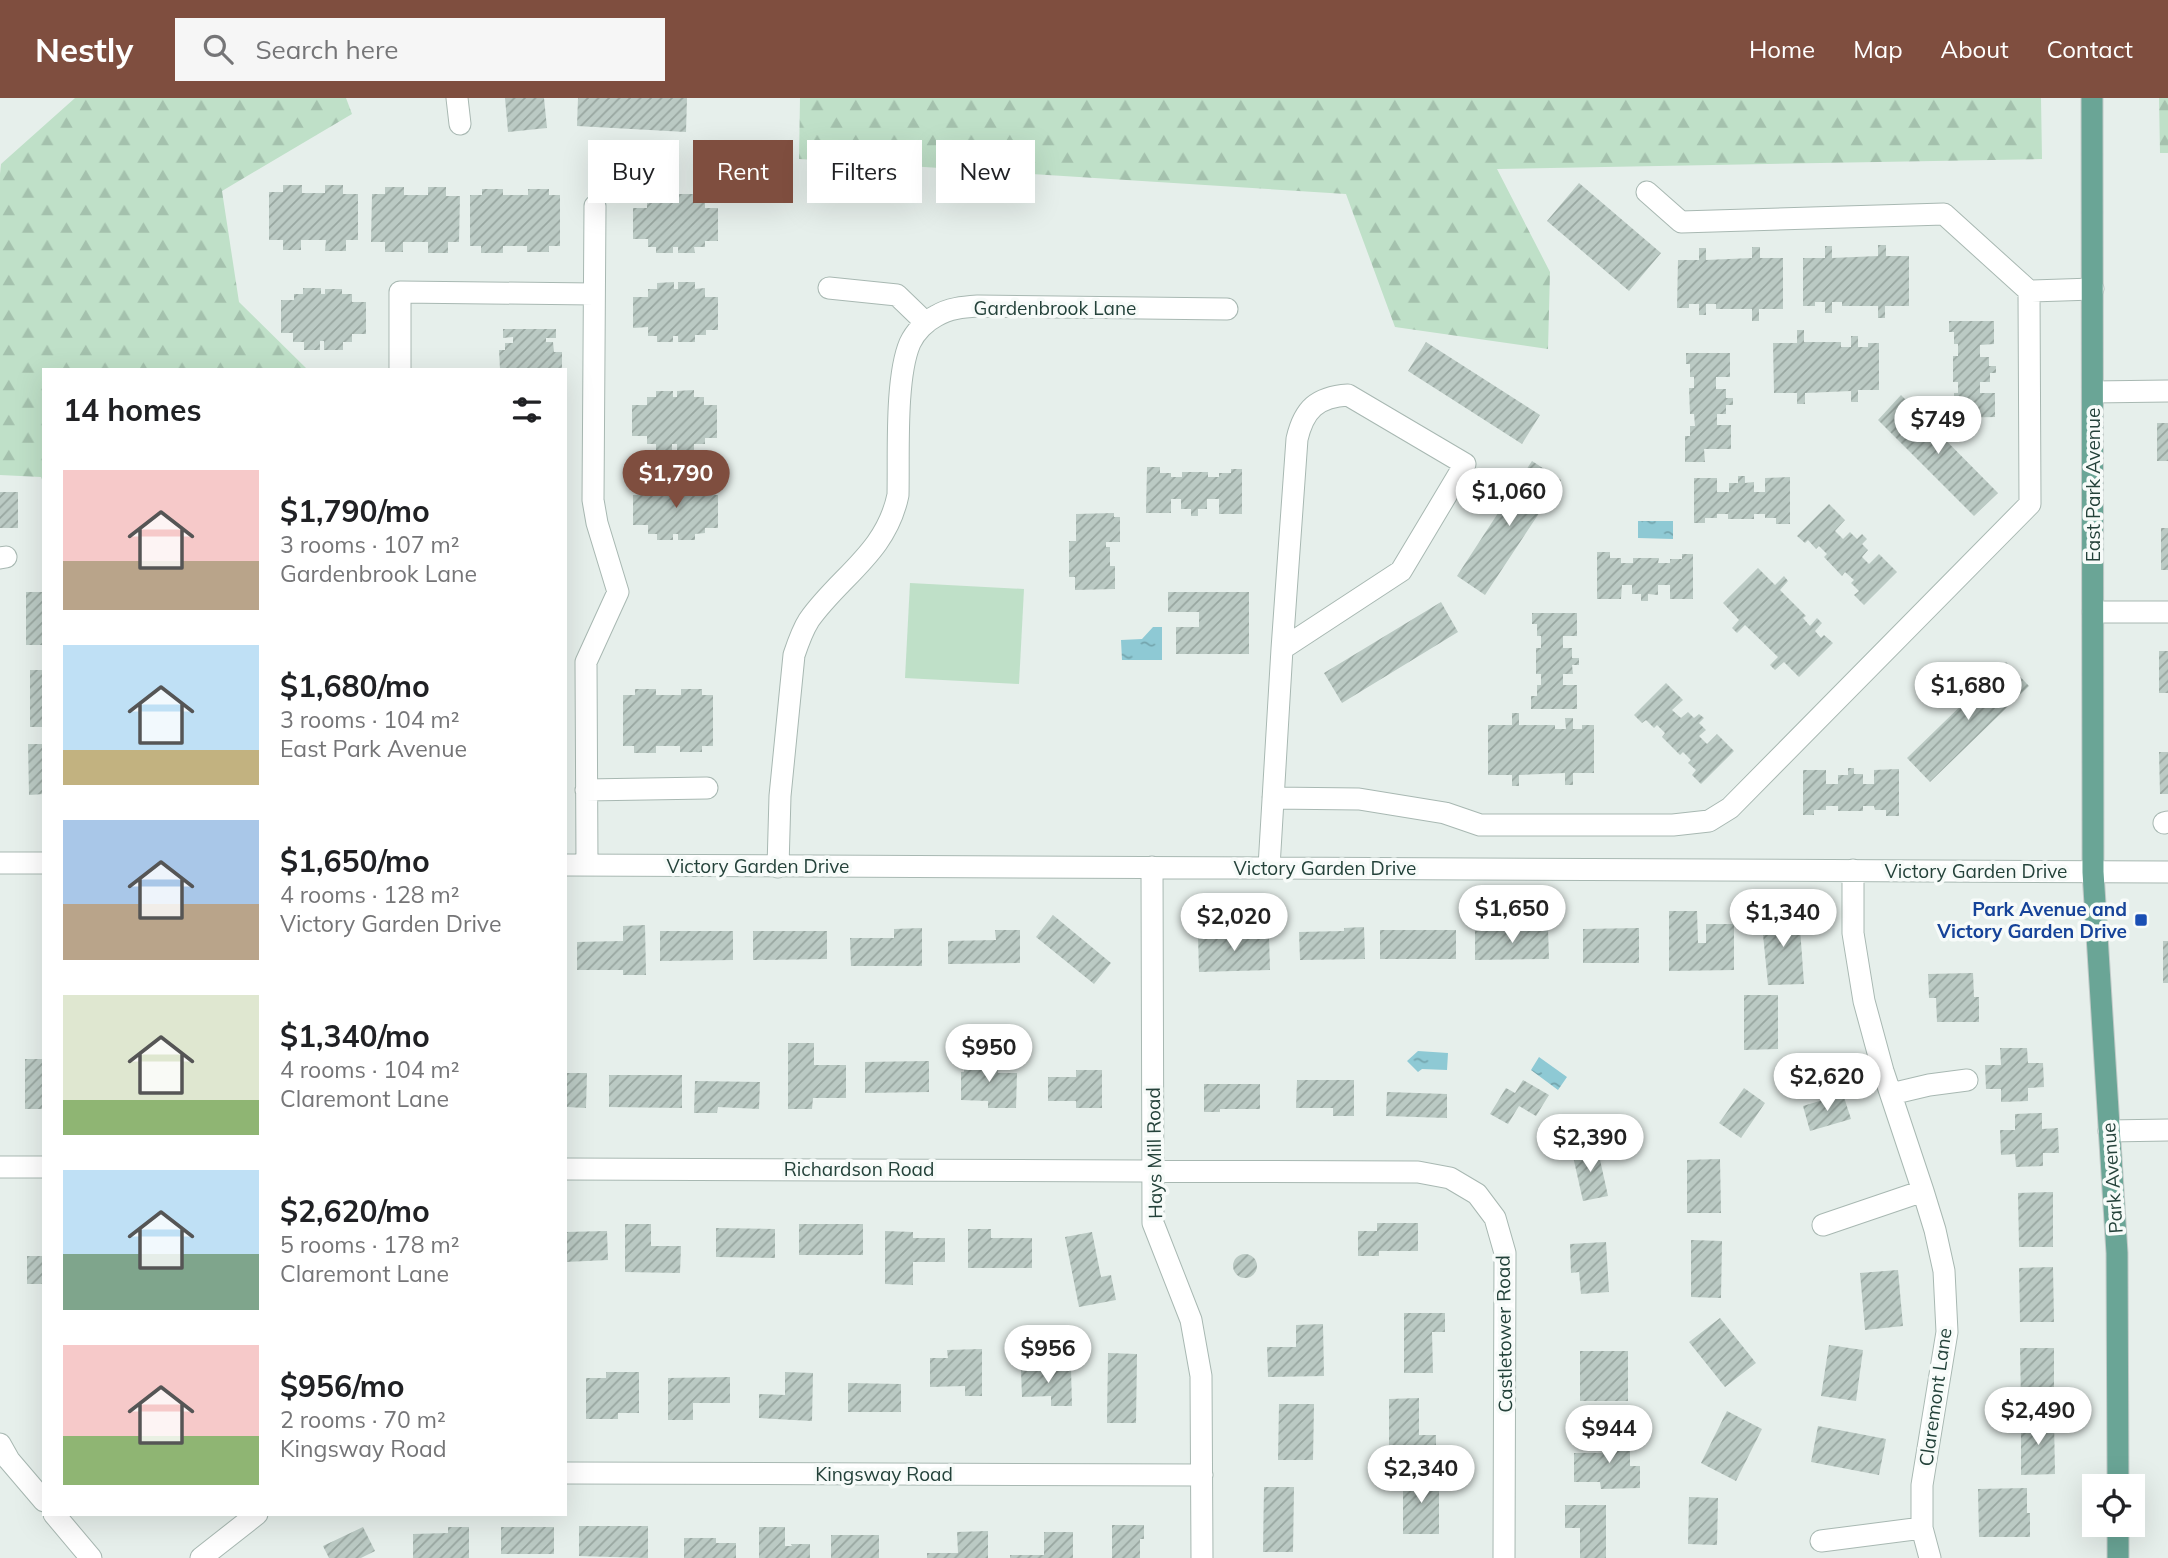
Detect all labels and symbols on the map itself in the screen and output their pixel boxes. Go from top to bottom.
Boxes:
street label: Gardenbrook Lane [974,296,1136,320]
pin: $749 [1897,396,1979,456]
street label: East Park Avenue [2081,408,2105,562]
pin: $1,790 [619,450,733,510]
pin: $1,060 [1452,468,1566,528]
pin: $1,680 [1911,662,2025,722]
street label: Victory Garden Drive [667,854,849,878]
street label: Victory Garden Drive [1234,856,1416,880]
street label: Victory Garden Drive [1885,859,2067,883]
pin: $1,650 [1455,886,1569,945]
pin: $1,340 [1726,890,1840,949]
pin: $2,020 [1177,894,1291,953]
place label: Park Avenue and Victory Garden Drive [1936,897,2127,943]
marker: Park Avenue and Victory Garden Drive [2133,912,2149,928]
pin: $950 [948,1024,1030,1084]
pin: $2,620 [1770,1054,1884,1113]
street label: Hays Mill Road [1141,1087,1167,1219]
pin: $2,390 [1533,1114,1647,1174]
street label: Park Avenue [2096,1122,2128,1234]
street label: Richardson Road [784,1157,934,1181]
street label: Castletower Road [1491,1255,1517,1413]
pin: $956 [1007,1326,1089,1385]
street label: Claremont Lane [1913,1326,1957,1468]
pin: $2,490 [1981,1388,2095,1447]
pin: $944 [1568,1406,1650,1465]
pin: $2,340 [1364,1446,1478,1505]
street label: Kingsway Road [815,1462,953,1486]

